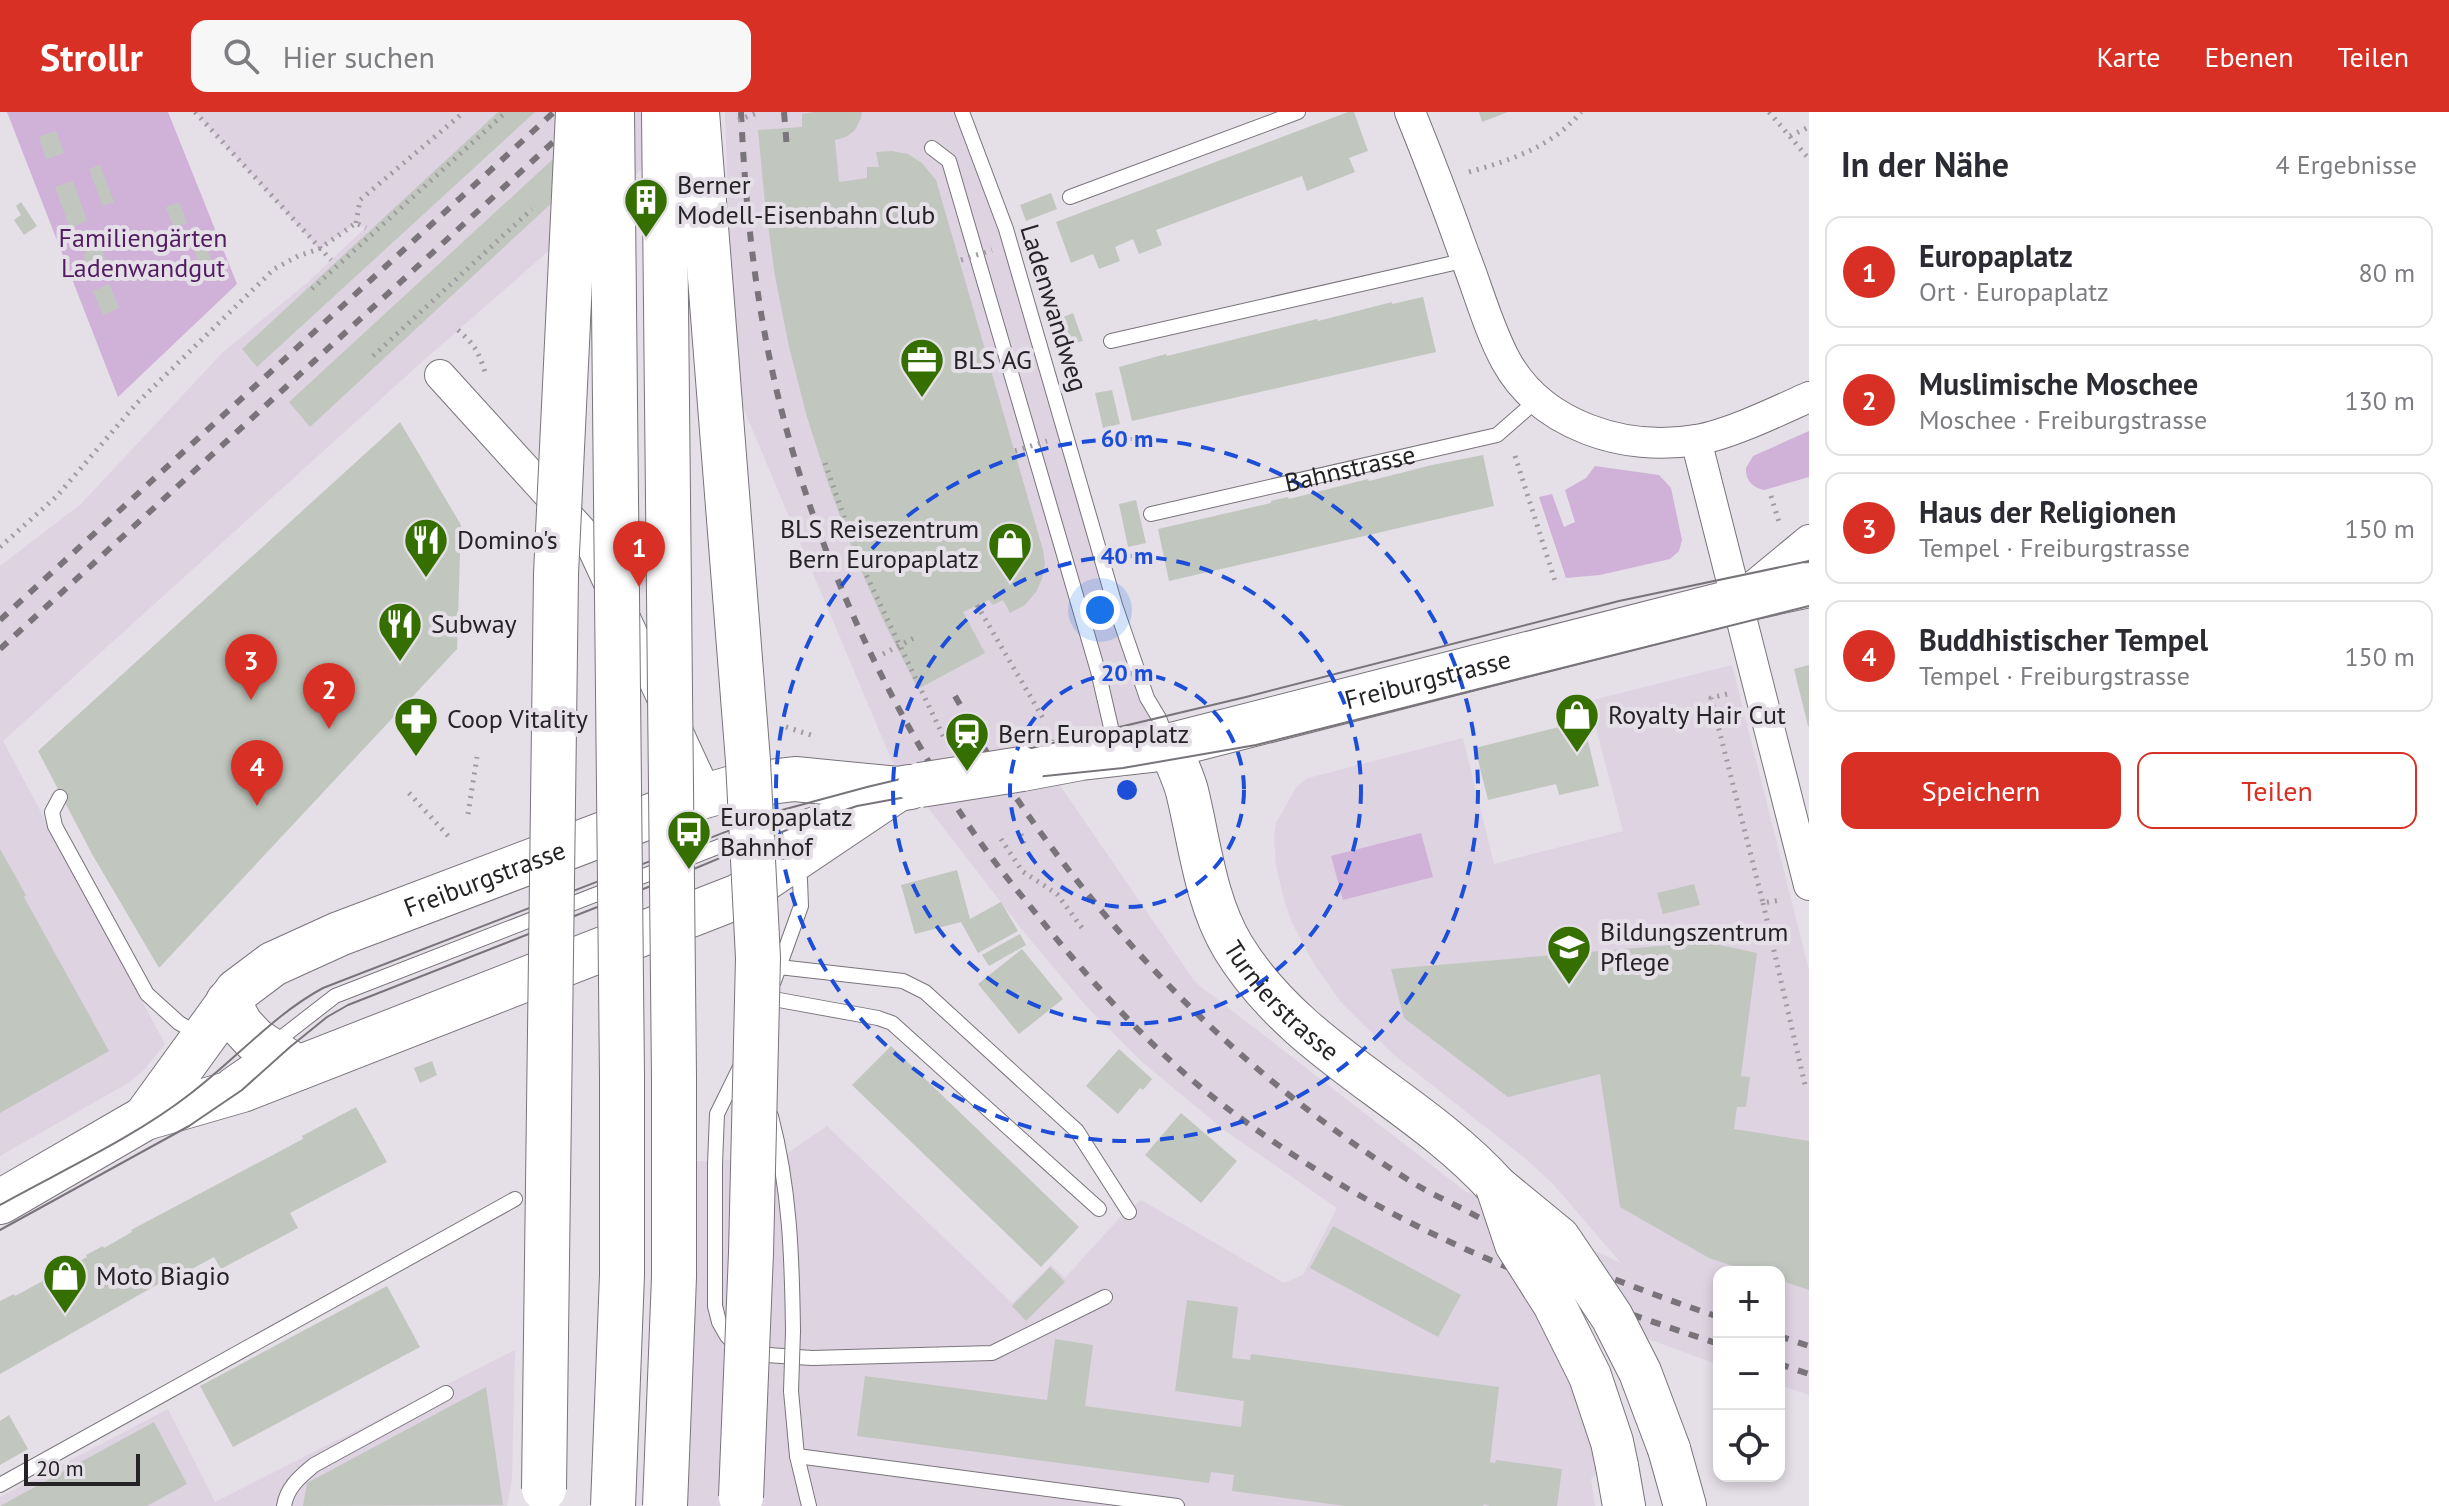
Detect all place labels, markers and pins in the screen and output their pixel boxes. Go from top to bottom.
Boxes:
place label: Berner Modell-Eisenbahn Club [677,168,935,231]
building icon: Berner Modell-Eisenbahn Club [622,176,670,239]
office icon: BLS AG [898,336,946,399]
place label: BLS AG [953,343,1032,376]
place label: BLS Reisezentrum Bern Europaplatz [780,512,979,575]
restaurant icon: Domino's [402,516,450,579]
shop icon: BLS Reisezentrum Bern Europaplatz [986,520,1034,583]
pin: 1 [613,521,665,587]
place label: Domino's [457,523,558,556]
restaurant icon: Subway [376,600,424,663]
place label: Subway [431,607,517,640]
pin: 3 [225,634,277,700]
pin: 2 [303,663,355,729]
shop icon: Royalty Hair Cut [1553,691,1601,754]
pharmacy icon: Coop Vitality [392,695,440,758]
place label: Royalty Hair Cut [1608,698,1786,731]
place label: Coop Vitality [447,702,588,735]
station icon: Bern Europaplatz [943,710,991,773]
place label: Bern Europaplatz [998,717,1189,750]
pin: 4 [231,740,283,806]
centre of rings [1113,776,1141,804]
place label: Europaplatz Bahnhof [720,800,853,863]
bus stop icon: Europaplatz Bahnhof [665,808,713,871]
place label: Bildungszentrum Pflege [1600,915,1788,978]
school or university icon: Bildungszentrum Pflege [1545,923,1593,986]
shop icon: Moto Biagio [41,1252,89,1315]
place label: Moto Biagio [96,1259,230,1292]

